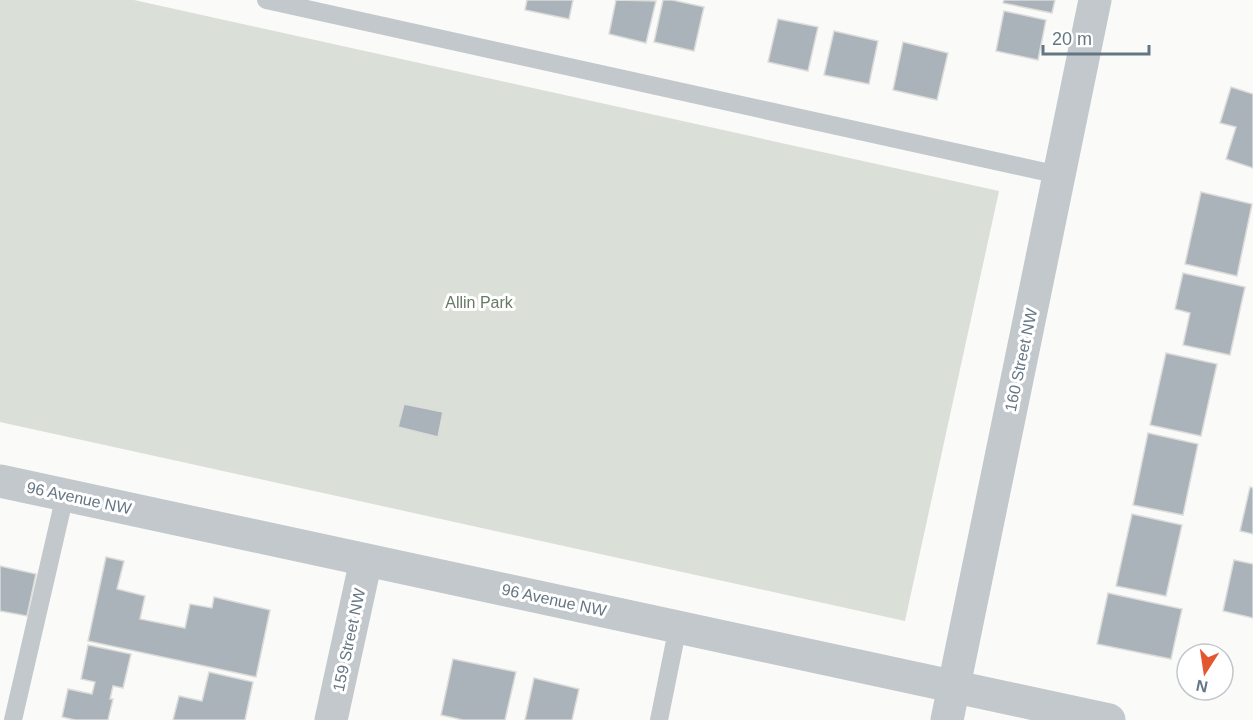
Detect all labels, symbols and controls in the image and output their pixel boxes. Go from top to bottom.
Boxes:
scale bar [1043,18,1150,56]
text: 20 m [1052,29,1092,49]
park label: Allin Park [445,294,514,311]
street label: 160 Street NW [1002,306,1040,413]
street label: 96 Avenue NW [25,479,134,518]
street label: 96 Avenue NW [500,581,609,620]
street label: 159 Street NW [330,586,368,693]
north arrow [1175,642,1235,702]
text: N [1195,677,1209,696]

